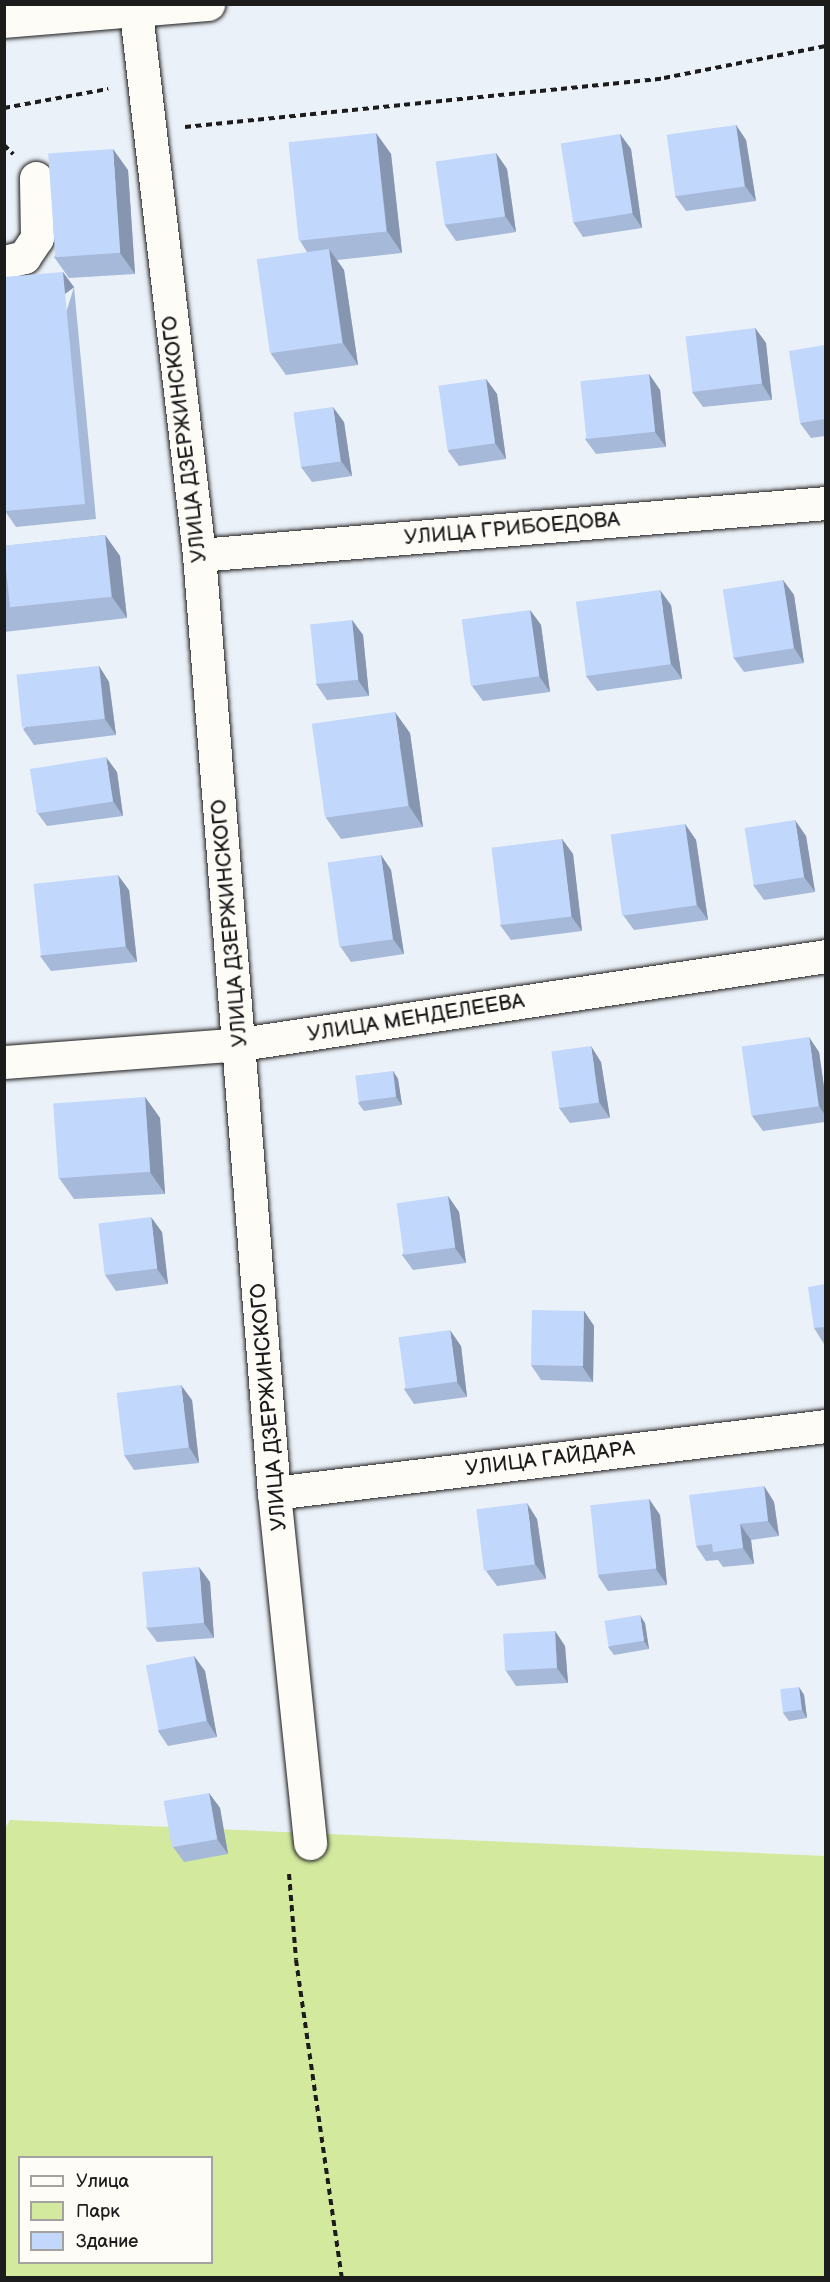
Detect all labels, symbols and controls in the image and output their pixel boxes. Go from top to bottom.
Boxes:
street label: УЛИЦА ДЗЕРЖИНСКОГО [157,314,213,564]
street label: УЛИЦА ГРИБОЕДОВА [403,507,621,551]
street label: УЛИЦА ДЗЕРЖИНСКОГО [207,798,253,1048]
street label: УЛИЦА МЕНДЕЛЕЕВА [306,988,526,1048]
street label: УЛИЦА ДЗЕРЖИНСКОГО [246,1282,292,1532]
street label: УЛИЦА ГАЙДАРА [464,1436,636,1482]
legend [18,2156,213,2264]
text: Улица [76,2171,129,2192]
text: Парк [76,2201,120,2222]
text: Здание [76,2231,138,2252]

